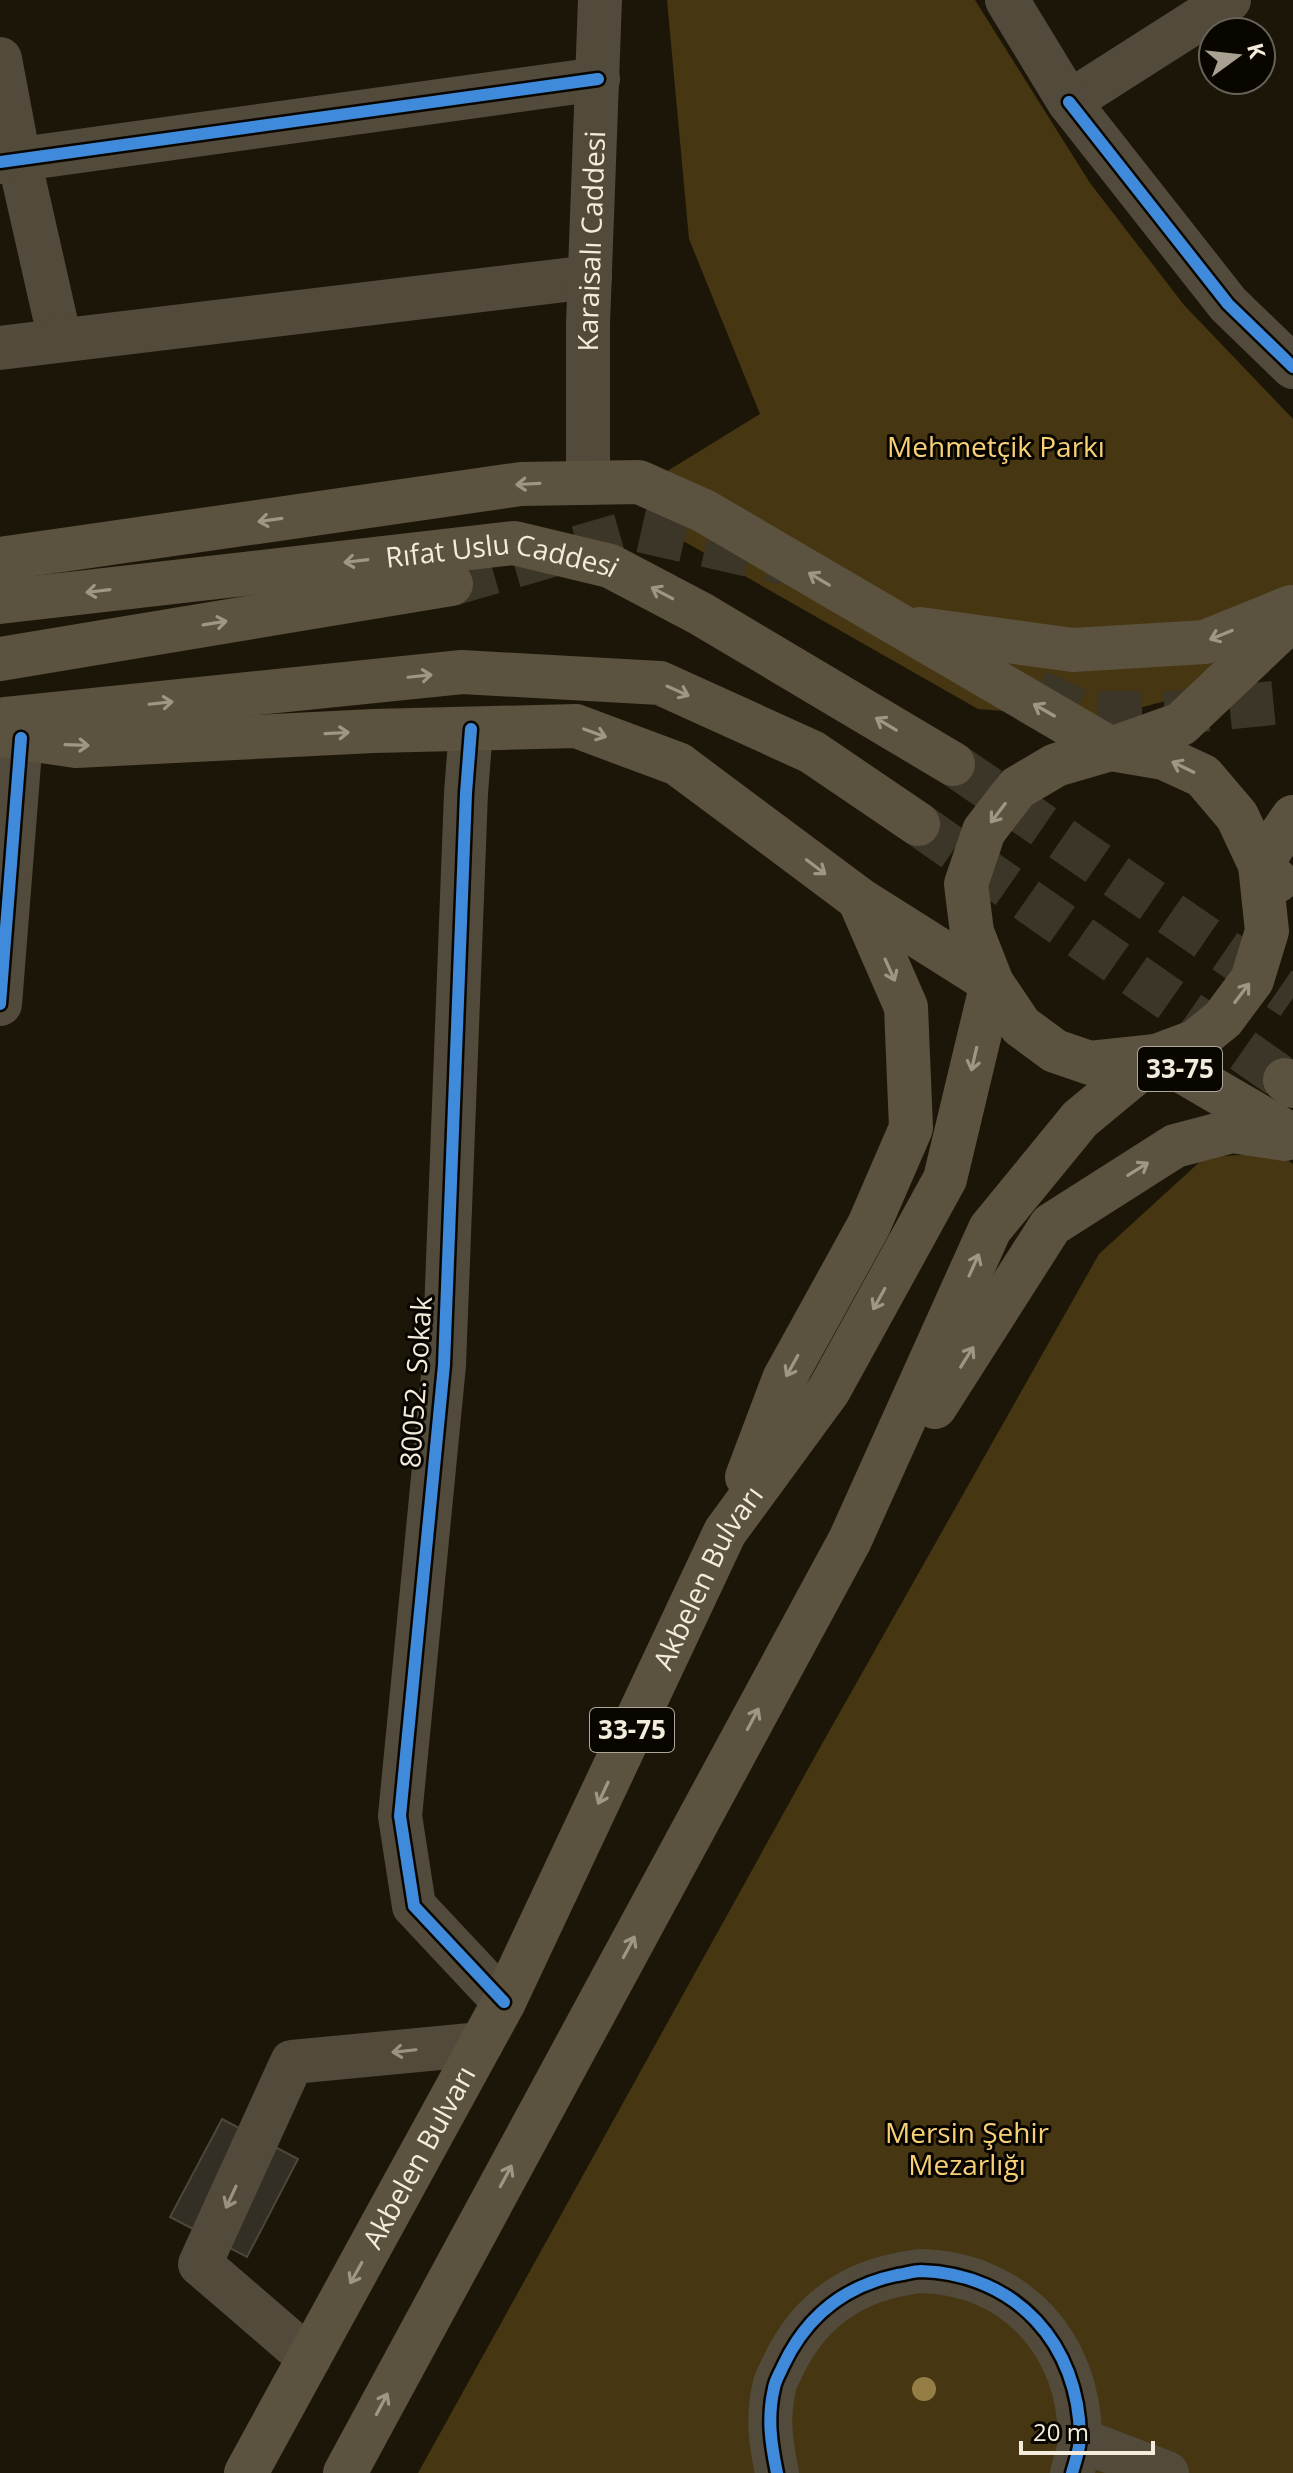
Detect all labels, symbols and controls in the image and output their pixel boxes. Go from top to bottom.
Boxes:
north arrow [1197,16,1277,96]
text: K [1241,40,1274,62]
street label: Karaisalı Caddesi [568,130,613,351]
park label: Mehmetçik Parkı [887,427,1105,465]
one-way arrow [515,477,542,492]
one-way arrow [258,513,283,528]
street label: Rıfat Uslu Caddesi [383,523,626,586]
one-way arrow [344,553,370,568]
one-way arrow [808,571,831,587]
one-way arrow [85,583,112,598]
one-way arrow [651,585,674,601]
one-way arrow [202,615,227,630]
one-way arrow [1209,629,1234,644]
one-way arrow [406,669,433,684]
one-way arrow [665,684,689,699]
one-way arrow [147,695,174,710]
one-way arrow [1033,702,1056,718]
one-way arrow [875,716,898,732]
one-way arrow [323,725,350,740]
one-way arrow [583,727,608,742]
one-way arrow [63,737,90,752]
one-way arrow [1171,759,1195,774]
one-way arrow [990,802,1007,823]
one-way arrow [805,858,826,875]
one-way arrow [884,957,899,982]
one-way arrow [1234,982,1251,1004]
one-way arrow [966,1046,981,1071]
road number: 33-75 [1138,1047,1222,1091]
one-way arrow [1127,1161,1149,1178]
one-way arrow [967,1253,982,1277]
one-way arrow [871,1286,886,1310]
street label: 80052. Sokak [390,1295,440,1469]
one-way arrow [958,1346,975,1368]
one-way arrow [783,1354,799,1377]
street label: Akbelen Bulvarı [643,1477,771,1675]
one-way arrow [746,1707,761,1731]
road number: 33-75 [590,1708,674,1752]
one-way arrow [595,1780,610,1804]
one-way arrow [622,1936,638,1959]
one-way arrow [391,2044,418,2059]
street label: Akbelen Bulvarı [353,2059,484,2255]
park label: Mersin Şehir Mezarlığı [885,2113,1050,2183]
one-way arrow [498,2164,514,2188]
one-way arrow [222,2184,237,2208]
one-way arrow [348,2260,363,2284]
one-way arrow [374,2393,390,2417]
scale bar [1021,2405,1153,2455]
text: 20 m [1033,2415,1089,2448]

